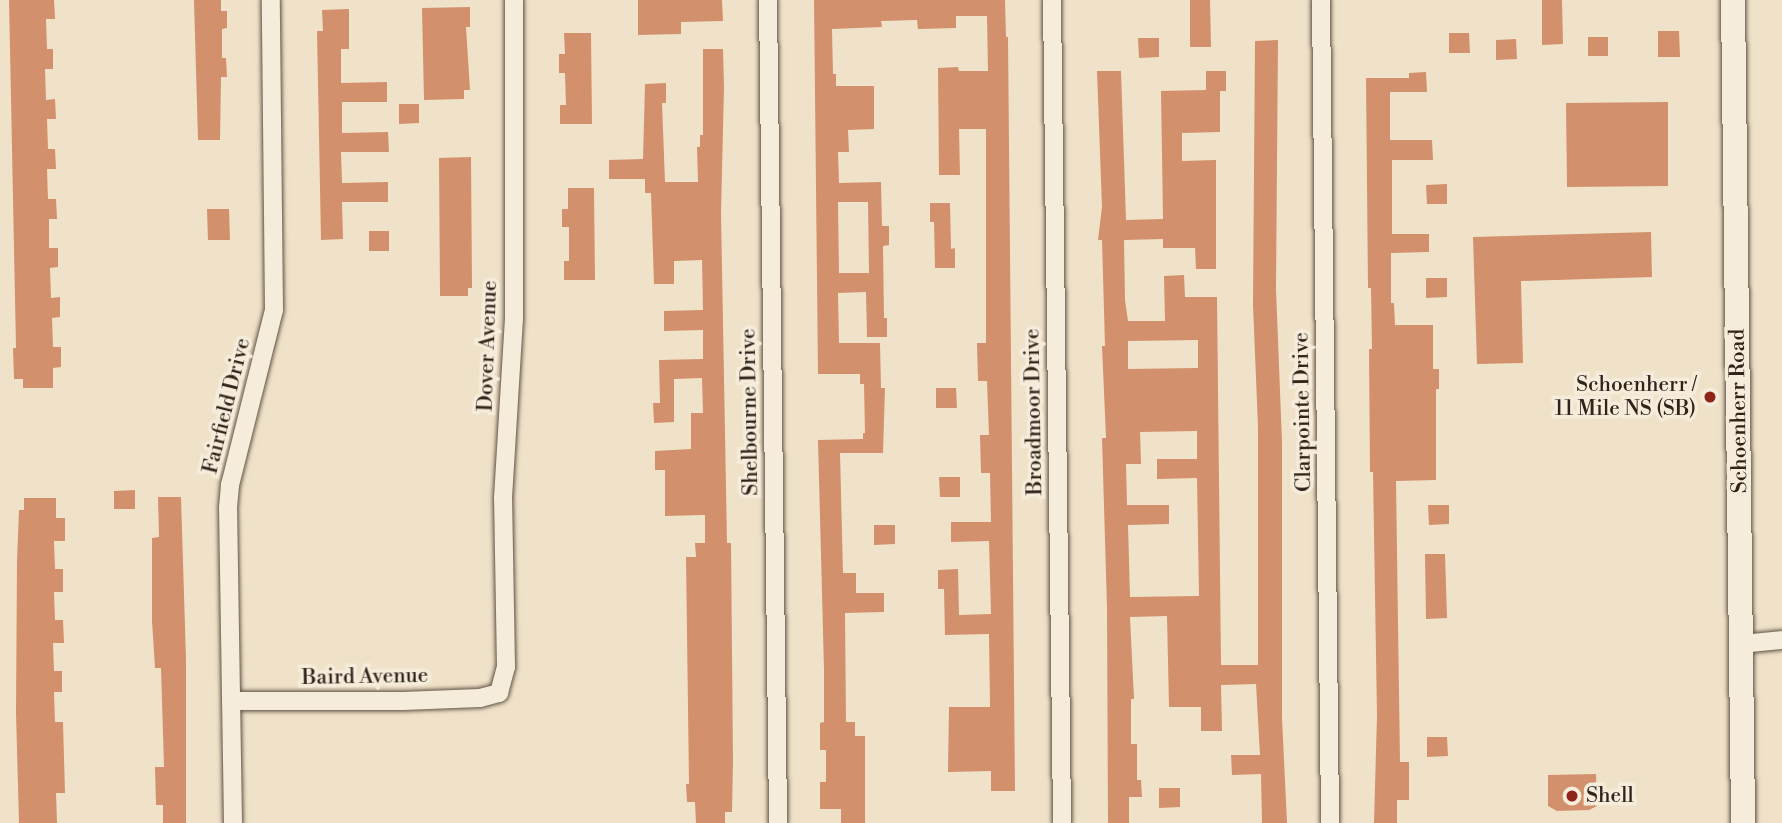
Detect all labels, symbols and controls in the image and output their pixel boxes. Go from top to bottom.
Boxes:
street label: Dover Avenue [473,280,503,412]
street label: Shelbourne Drive [736,328,764,496]
street label: Broadmoor Drive [1020,328,1048,496]
street label: Schoenherr Road [1725,328,1753,494]
street label: Clarpointe Drive [1289,332,1317,492]
street label: Fairfield Drive [198,336,256,476]
place label: Schoenherr / 11 Mile NS (SB) [1554,372,1696,422]
marker: Schoenherr / 11 Mile NS (SB) [1702,389,1718,405]
street label: Baird Avenue [301,663,429,691]
place label: Shell [1586,783,1634,809]
marker: Shell [1564,788,1580,804]

